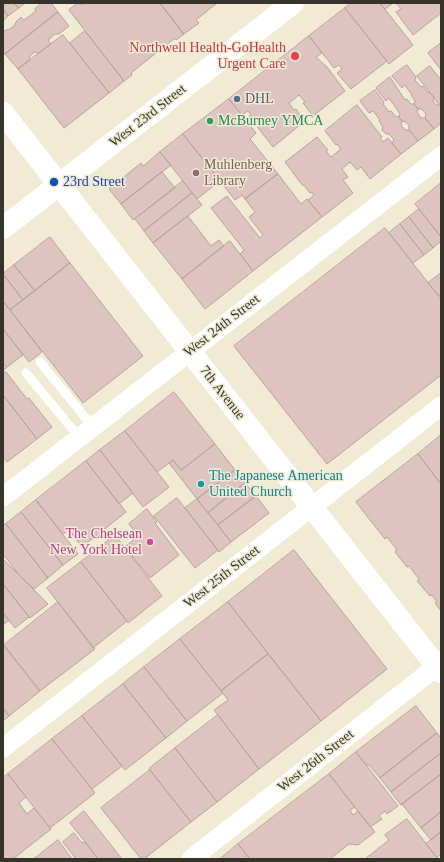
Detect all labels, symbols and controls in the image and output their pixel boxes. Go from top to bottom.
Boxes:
place label: Northwell Health-GoHealth Urgent Care [129,40,286,72]
marker: Northwell Health-GoHealth Urgent Care [289,50,301,62]
street label: West 23rd Street [106,81,190,151]
place label: DHL [245,91,274,107]
marker: DHL [232,94,242,104]
place label: McBurney YMCA [218,113,323,129]
marker: McBurney YMCA [205,116,215,126]
place label: Muhlenberg Library [204,157,272,190]
marker: Muhlenberg Library [191,168,201,178]
place label: 23rd Street [63,174,125,190]
marker: 23rd Street [48,176,60,188]
street label: West 24th Street [181,291,263,361]
street label: 7th Avenue [196,363,248,423]
place label: The Japanese American United Church [209,468,343,500]
marker: The Japanese American United Church [196,479,206,489]
place label: The Chelsean New York Hotel [50,526,142,558]
marker: The Chelsean New York Hotel [145,537,155,547]
street label: West 25th Street [181,542,263,612]
street label: West 26th Street [275,726,357,796]

